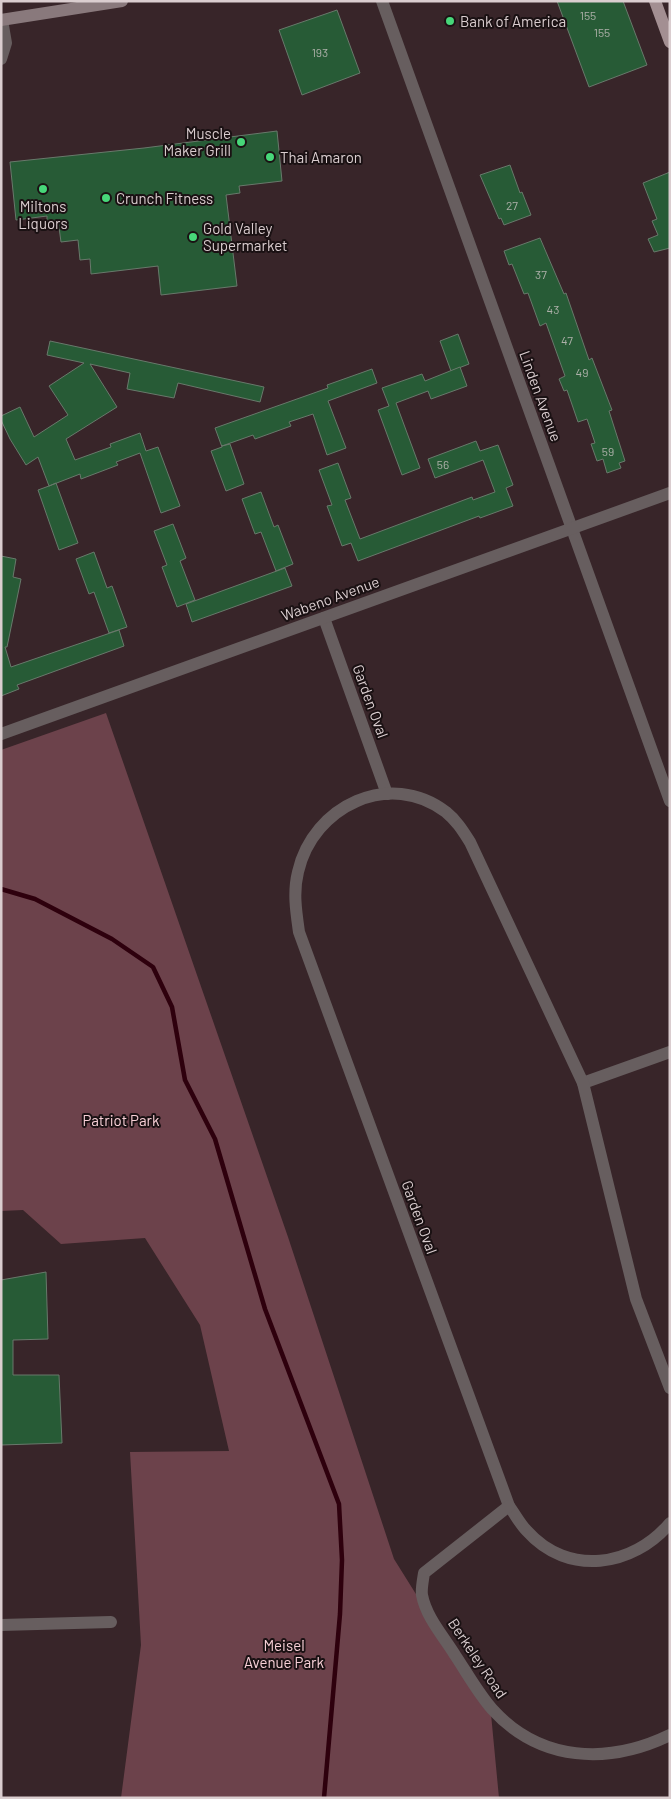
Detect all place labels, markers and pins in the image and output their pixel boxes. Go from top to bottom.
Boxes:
place label: Bank of America [460,12,566,30]
marker: Bank of America [444,15,456,27]
place label: Muscle Maker Grill [164,124,231,159]
marker: Muscle Maker Grill [235,136,247,148]
place label: Thai Amaron [280,148,362,166]
marker: Thai Amaron [264,151,276,163]
marker: Miltons Liquors [37,183,49,195]
place label: Crunch Fitness [116,189,213,207]
marker: Crunch Fitness [100,192,112,204]
place label: Miltons Liquors [18,197,68,232]
place label: Gold Valley Supermarket [203,219,288,254]
marker: Gold Valley Supermarket [187,231,199,243]

